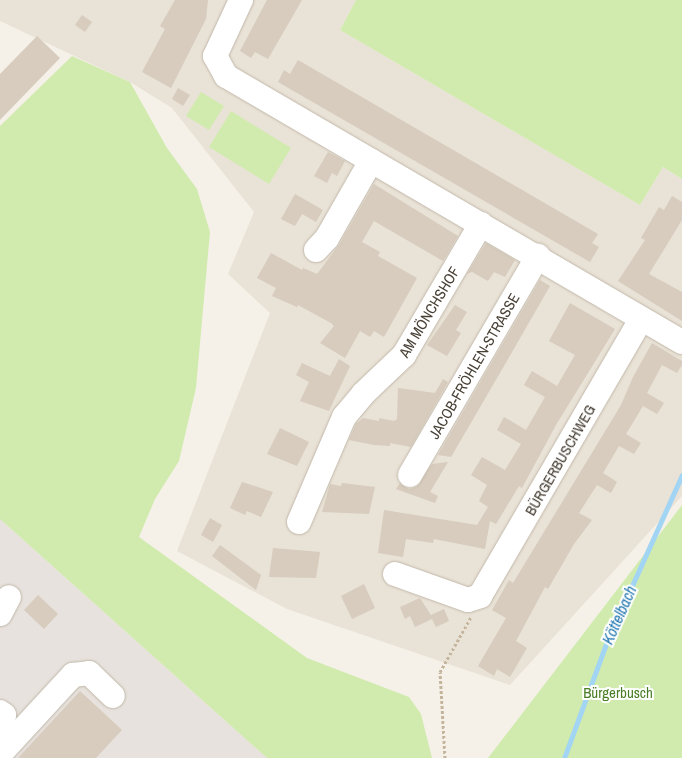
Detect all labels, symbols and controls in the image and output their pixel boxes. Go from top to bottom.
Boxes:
street label: AM MÖNCHSHOF [395,263,463,361]
street label: JACOB-FRÖHLEN-STRASSE [425,290,523,442]
street label: BÜRGERBUSCHWEG [521,401,599,519]
water label: Köttelbach [598,583,640,647]
park label: Bürgerbusch [583,684,653,702]

